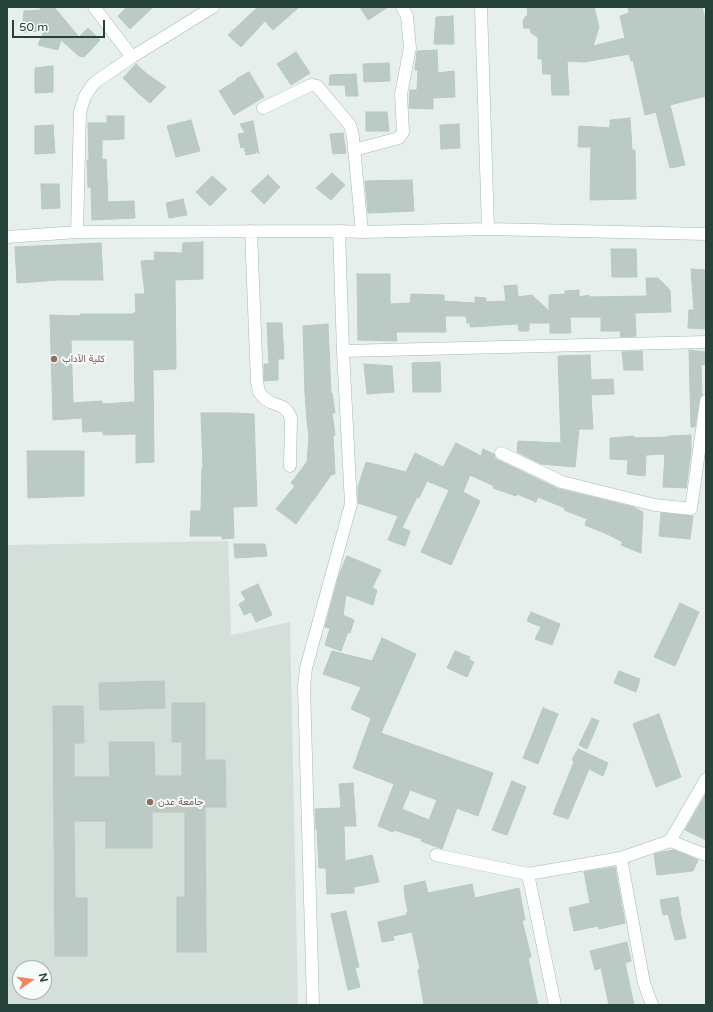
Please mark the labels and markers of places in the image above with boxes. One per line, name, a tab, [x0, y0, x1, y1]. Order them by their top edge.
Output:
place label: كلية الآداب	[62, 353, 105, 365]
marker: كلية الآداب	[49, 354, 59, 364]
place label: جامعة عدن	[158, 796, 203, 808]
marker: جامعة عدن	[145, 797, 155, 807]

